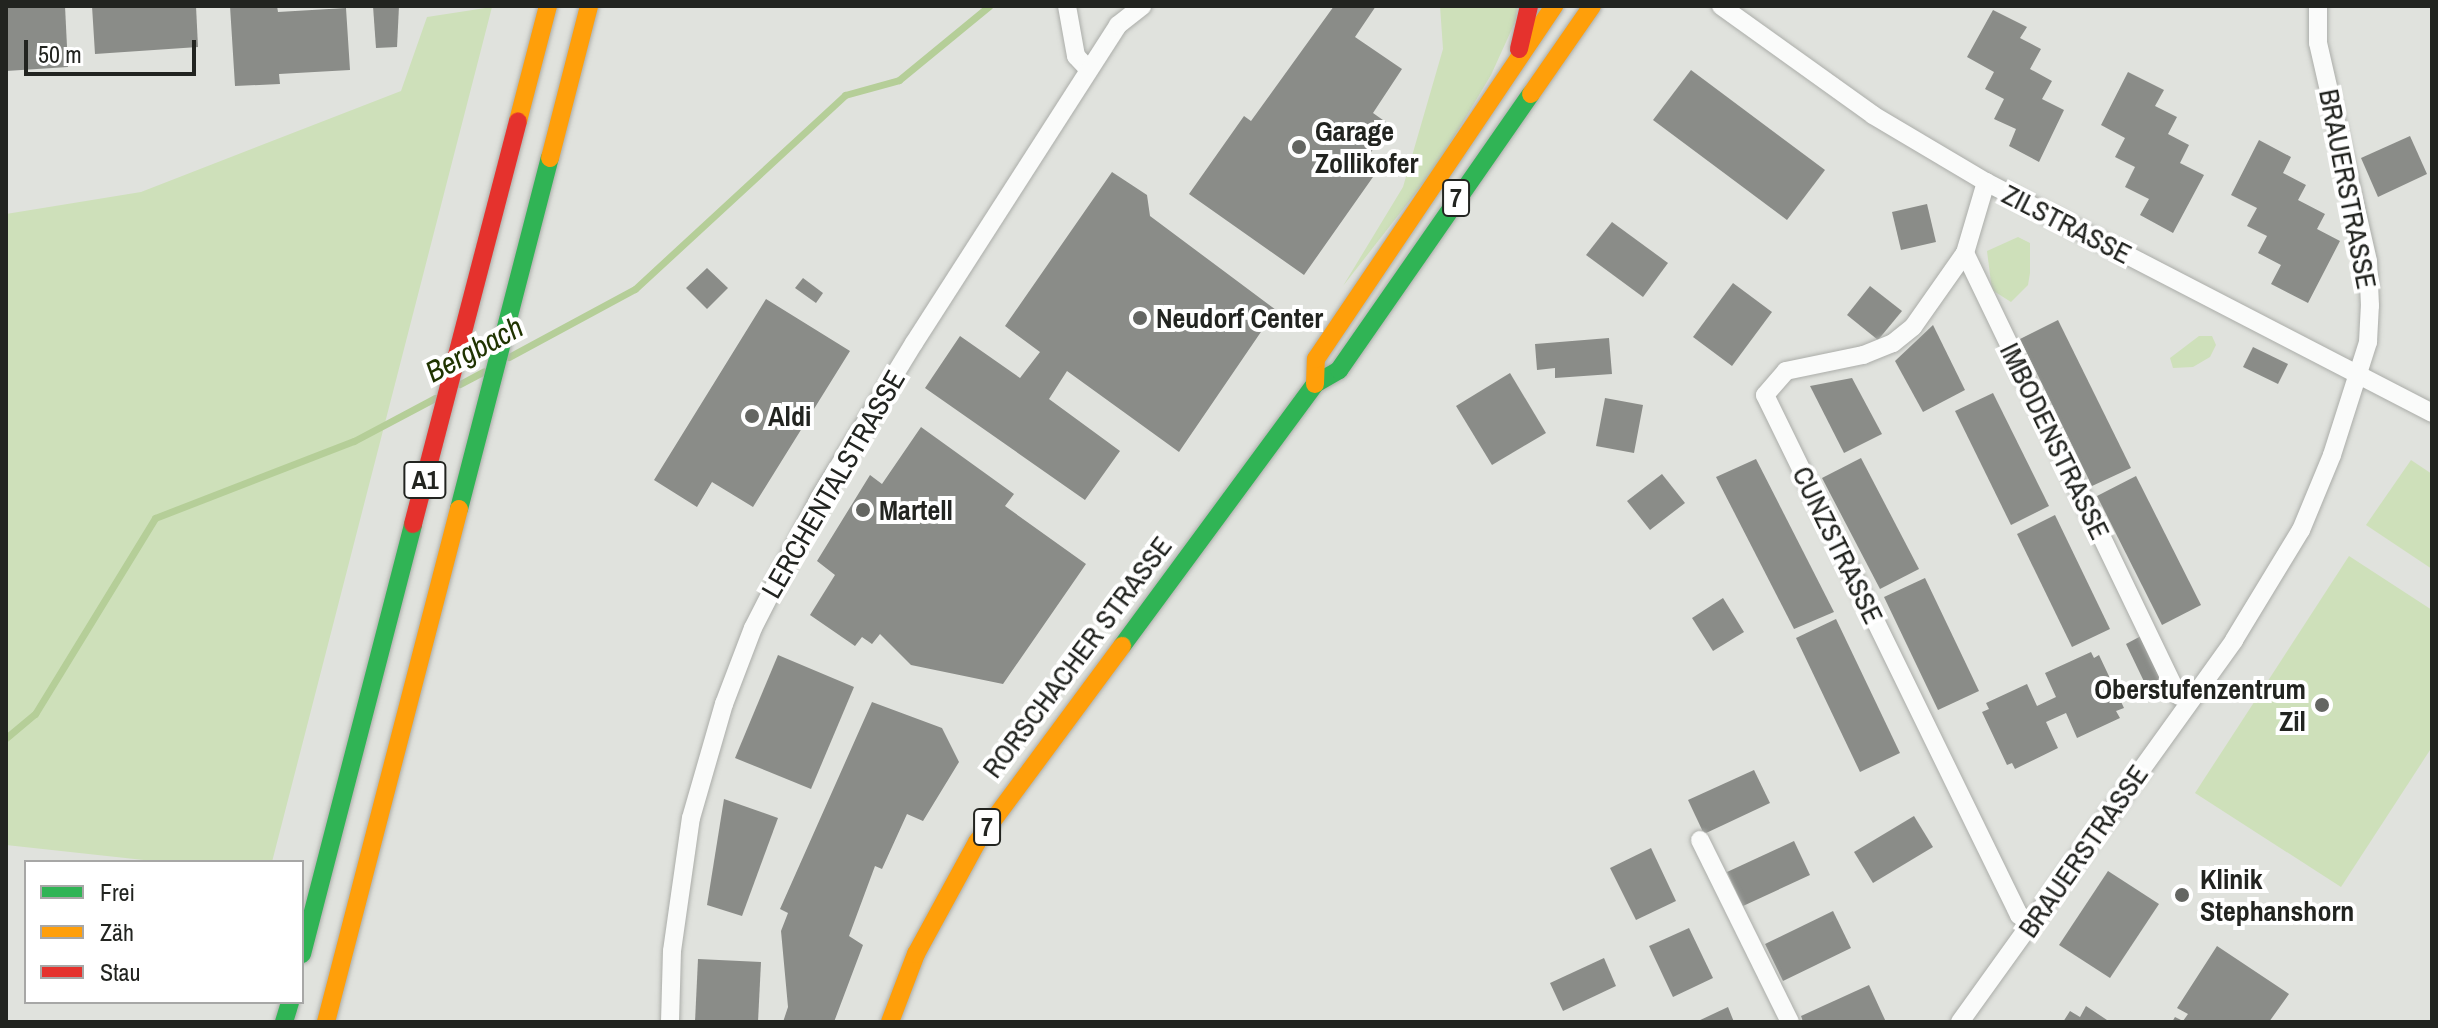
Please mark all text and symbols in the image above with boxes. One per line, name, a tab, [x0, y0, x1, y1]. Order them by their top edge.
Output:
scale bar	[28, 24, 200, 74]
text: 50 m	[38, 38, 82, 70]
street label: BRAUERSTRASSE	[2312, 86, 2384, 292]
place label: Garage Zollikofer	[1315, 114, 1418, 180]
marker: Garage Zollikofer	[1290, 138, 1308, 156]
road number: 7	[1442, 176, 1470, 220]
street label: ZILSTRASSE	[1997, 177, 2137, 271]
place label: Neudorf Center	[1156, 301, 1323, 335]
water label: Bergbach	[419, 308, 529, 390]
marker: Neudorf Center	[1131, 309, 1149, 327]
street label: IMBODENSTRASSE	[1993, 337, 2117, 545]
street label: LERCHENTALSTRASSE	[754, 364, 912, 604]
place label: Aldi	[768, 399, 811, 433]
marker: Aldi	[743, 407, 761, 425]
road number: A1	[403, 458, 447, 502]
street label: CUNZSTRASSE	[1785, 461, 1891, 629]
place label: Martell	[879, 493, 953, 527]
marker: Martell	[854, 501, 872, 519]
street label: RORSCHACHER STRASSE	[975, 530, 1179, 784]
place label: Oberstufenzentrum Zil	[2094, 672, 2306, 738]
marker: Oberstufenzentrum Zil	[2313, 696, 2331, 714]
street label: BRAUERSTRASSE	[2011, 758, 2155, 944]
road number: 7	[973, 805, 1001, 849]
legend	[24, 860, 304, 1004]
place label: Klinik Stephanshorn	[2200, 862, 2354, 928]
text: Frei	[100, 876, 135, 908]
marker: Klinik Stephanshorn	[2171, 884, 2193, 906]
text: Zäh	[100, 916, 134, 948]
text: Stau	[100, 956, 141, 988]

